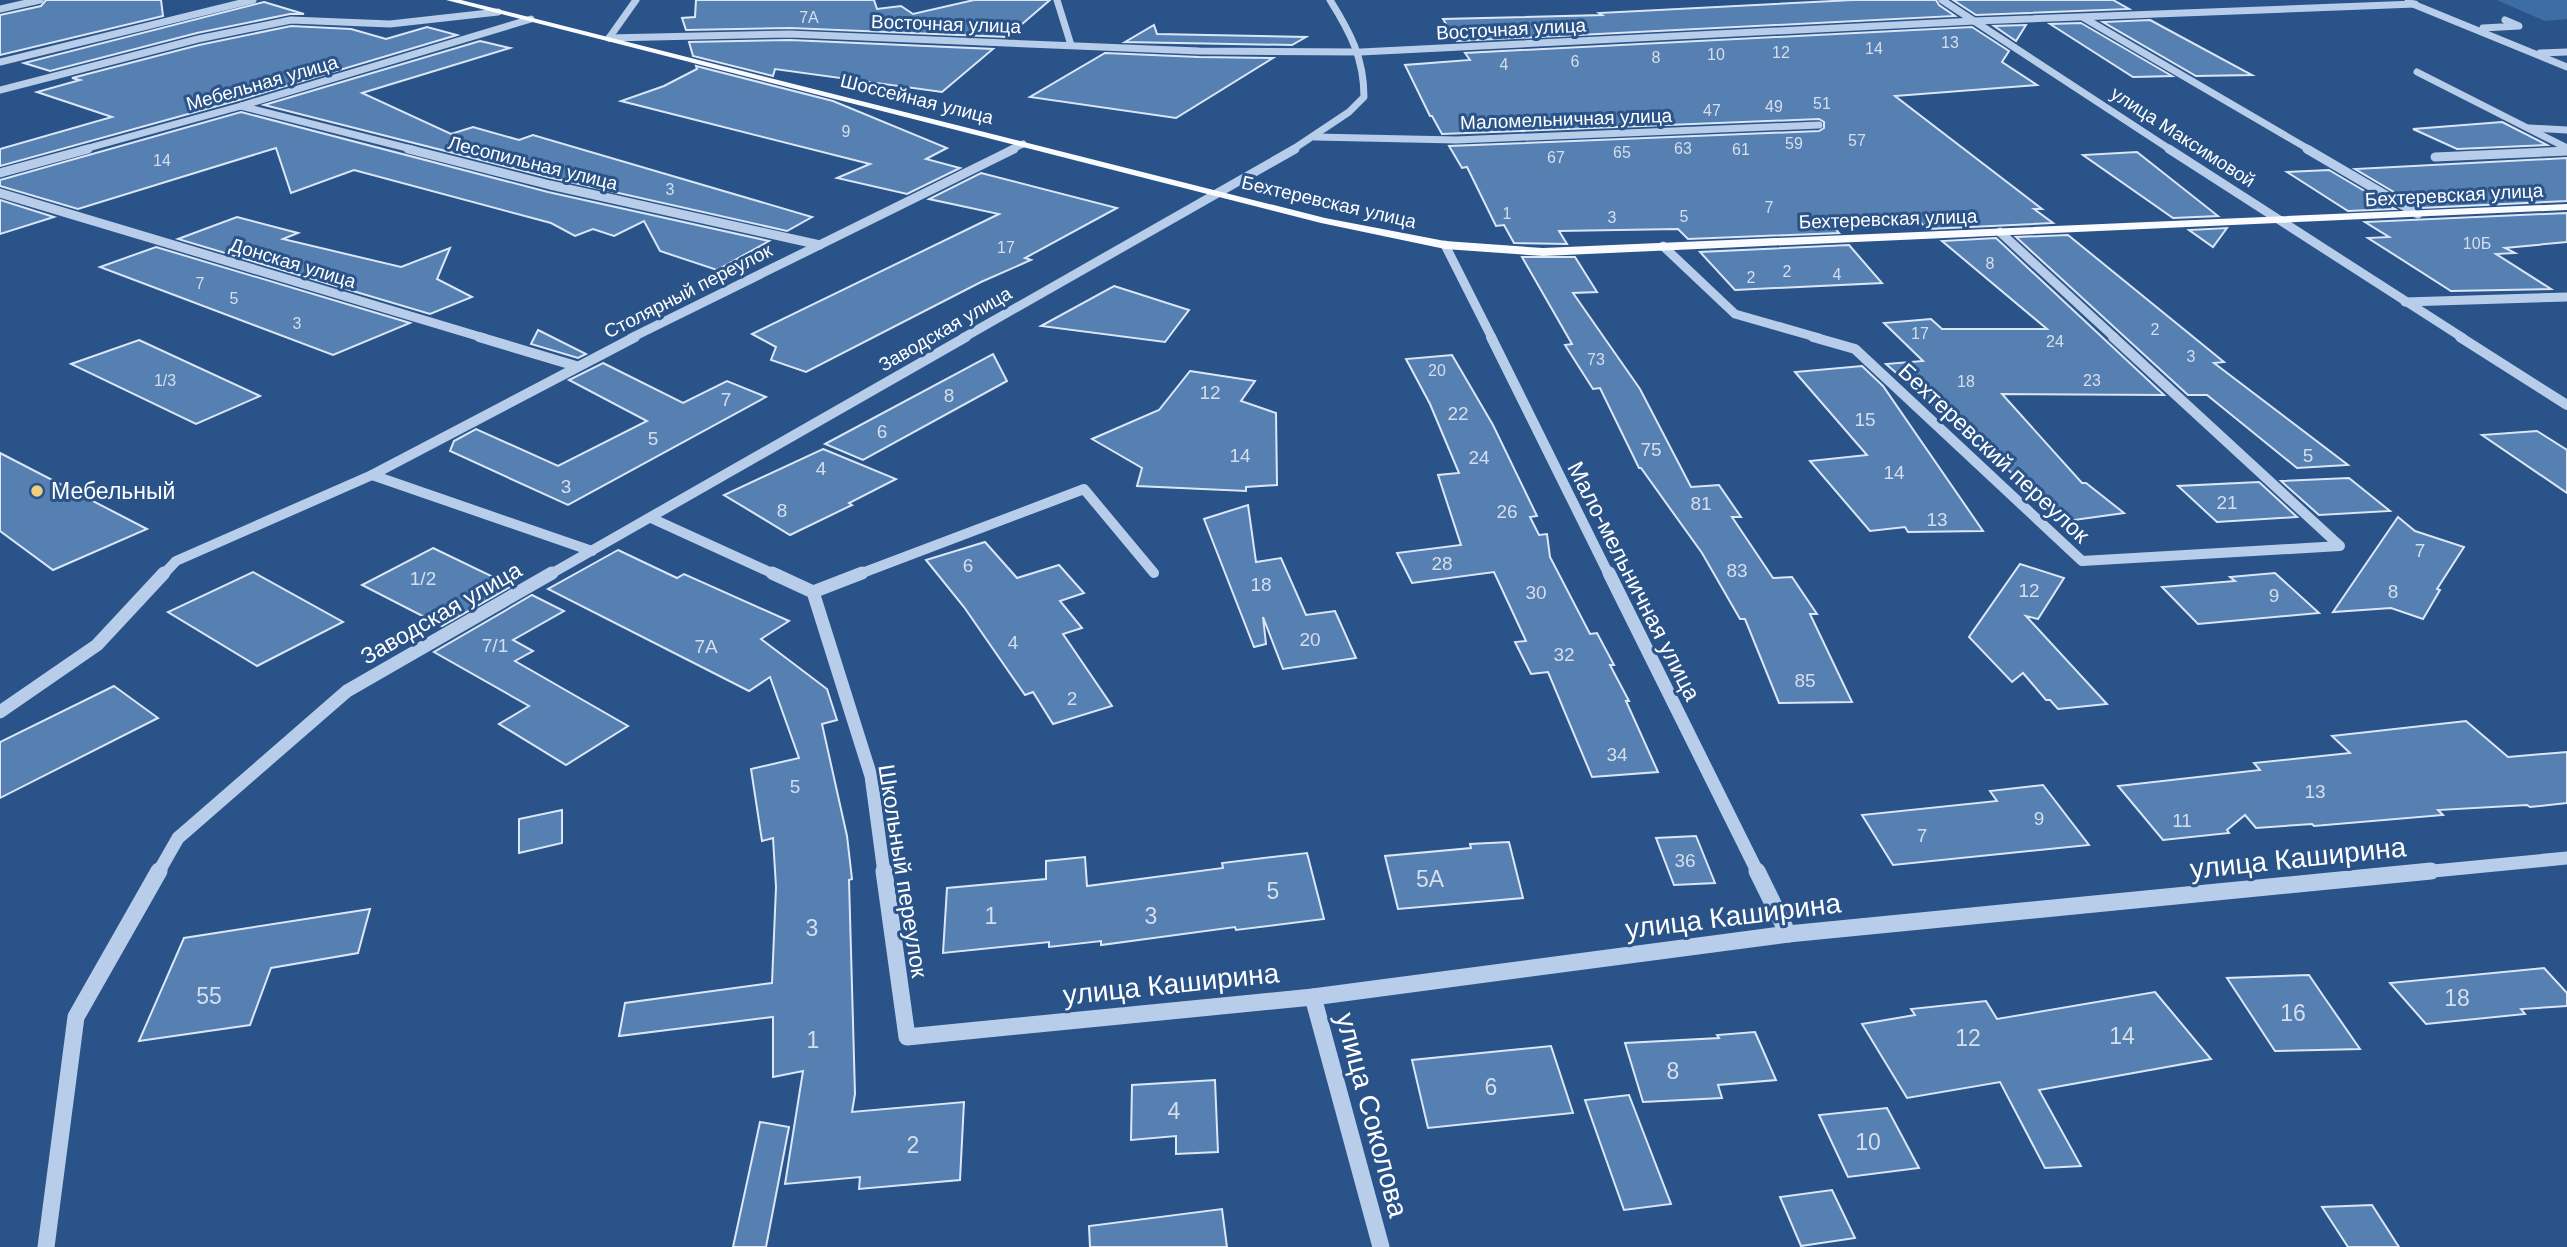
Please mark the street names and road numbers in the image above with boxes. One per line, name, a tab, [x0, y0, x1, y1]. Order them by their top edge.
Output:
street label: Восточная улица	[871, 11, 1022, 37]
street label: Восточная улица	[1435, 15, 1587, 43]
street label: Мебельная улица	[184, 51, 341, 115]
street label: Шоссейная улица	[838, 70, 996, 128]
street label: улица Максимовой	[2107, 83, 2259, 191]
street label: Маломельничная улица	[1460, 105, 1673, 133]
street label: Лесопильная улица	[446, 132, 620, 194]
street label: Бехтеревская улица	[1240, 172, 1419, 232]
street label: Бехтеревская улица	[2364, 180, 2544, 210]
street label: Бехтеревская улица	[1798, 205, 1978, 233]
street label: Донская улица	[227, 234, 359, 292]
street label: Столярный переулок	[601, 239, 776, 342]
street label: Заводская улица	[875, 282, 1015, 376]
street label: Бехтеревский переулок	[1893, 358, 2095, 549]
street label: Мало-мельничная улица	[1562, 457, 1706, 705]
street label: Заводская улица	[356, 556, 526, 670]
street label: Школьный переулок	[873, 762, 933, 980]
street label: улица Каширина	[2188, 831, 2408, 885]
street label: улица Каширина	[1623, 887, 1843, 945]
street label: улица Каширина	[1061, 957, 1281, 1011]
street label: улица Соколова	[1330, 1009, 1414, 1221]

